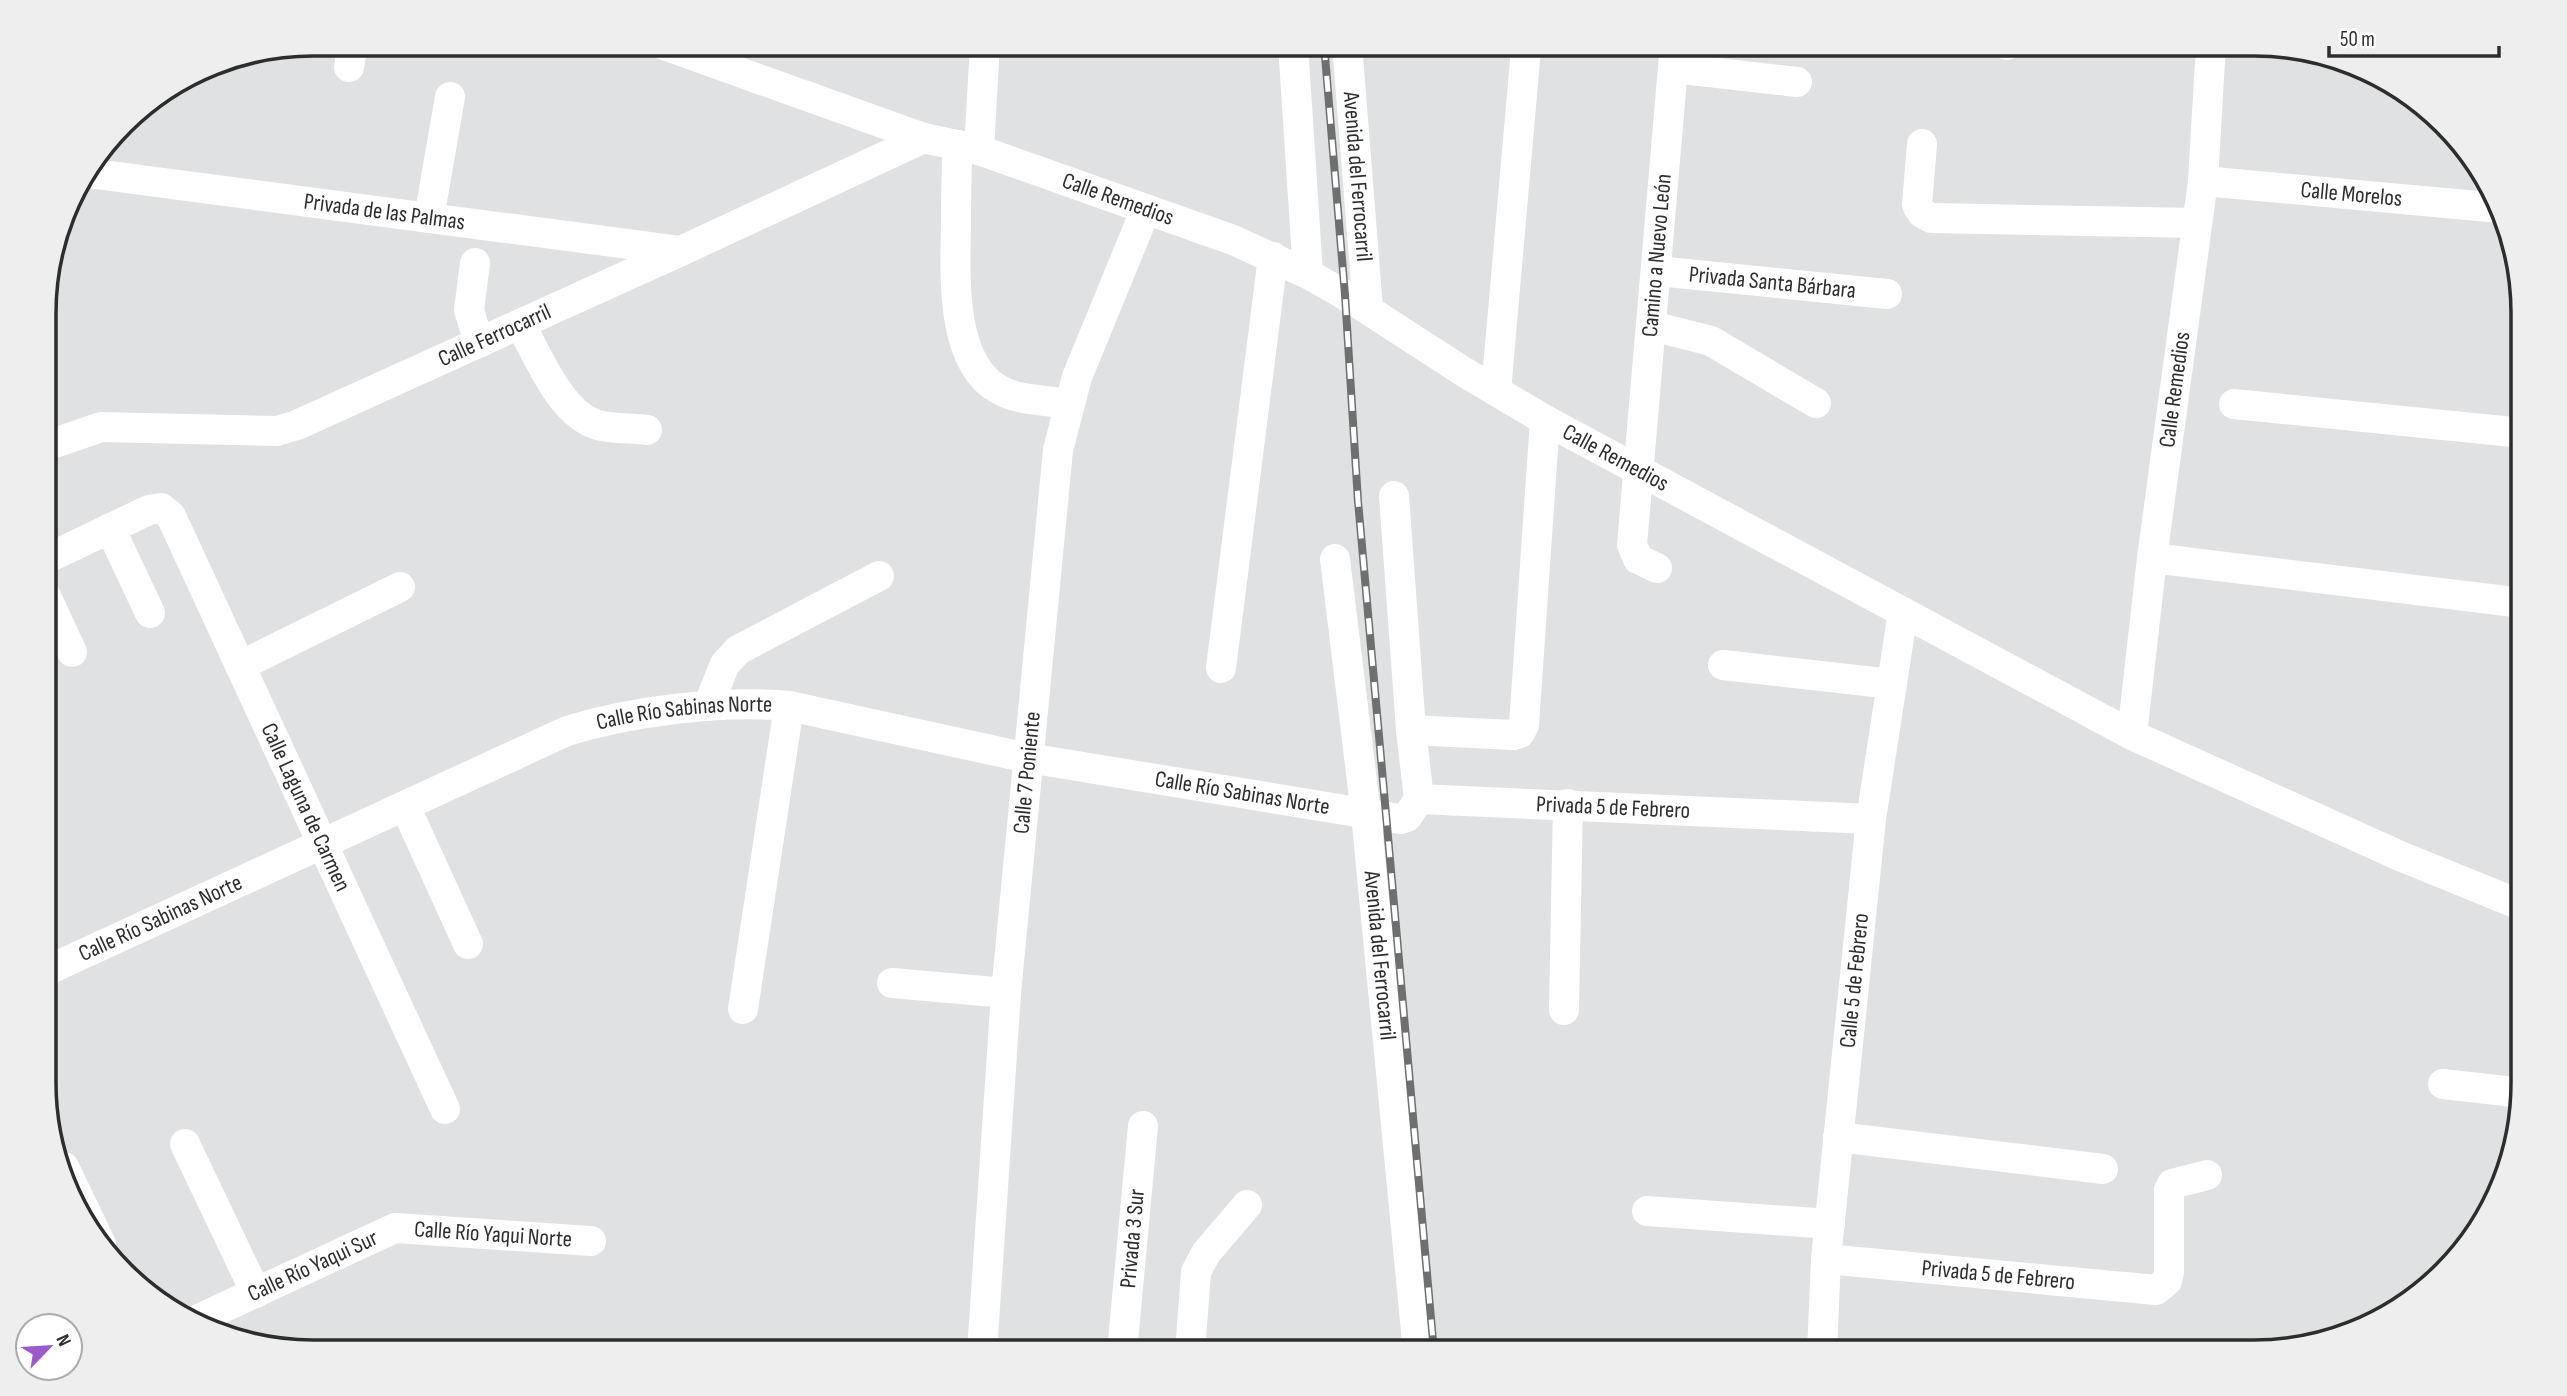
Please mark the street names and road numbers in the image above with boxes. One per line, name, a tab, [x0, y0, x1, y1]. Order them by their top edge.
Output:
street label: Avenida del Ferrocarril	[1337, 90, 1378, 263]
street label: Calle Remedios	[1058, 167, 1177, 232]
street label: Camino a Nuevo León	[1636, 173, 1678, 338]
street label: Calle Morelos	[2299, 176, 2403, 213]
street label: Privada de las Palmas	[302, 188, 467, 236]
street label: Privada Santa Bárbara	[1688, 260, 1857, 305]
street label: Calle Ferrocarril	[434, 298, 555, 373]
street label: Calle Remedios	[2153, 330, 2196, 449]
street label: Calle Remedios	[1558, 418, 1674, 498]
street label: Calle Río Sabinas Norte	[594, 690, 773, 736]
street label: Calle 7 Poniente	[1007, 710, 1047, 835]
street label: Calle Laguna de Carmen	[255, 719, 357, 896]
street label: Calle Río Sabinas Norte	[1153, 765, 1332, 821]
street label: Privada 5 de Febrero	[1536, 790, 1691, 825]
street label: Avenida del Ferrocarril	[1357, 868, 1402, 1042]
street label: Calle Río Sabinas Norte	[74, 869, 247, 968]
street label: Calle 5 de Febrero	[1834, 912, 1875, 1049]
street label: Privada 3 Sur	[1114, 1187, 1151, 1289]
street label: Calle Río Yaqui Norte	[413, 1215, 573, 1254]
street label: Calle Río Yaqui Sur	[243, 1224, 382, 1308]
street label: Privada 5 de Febrero	[1920, 1254, 2076, 1296]

